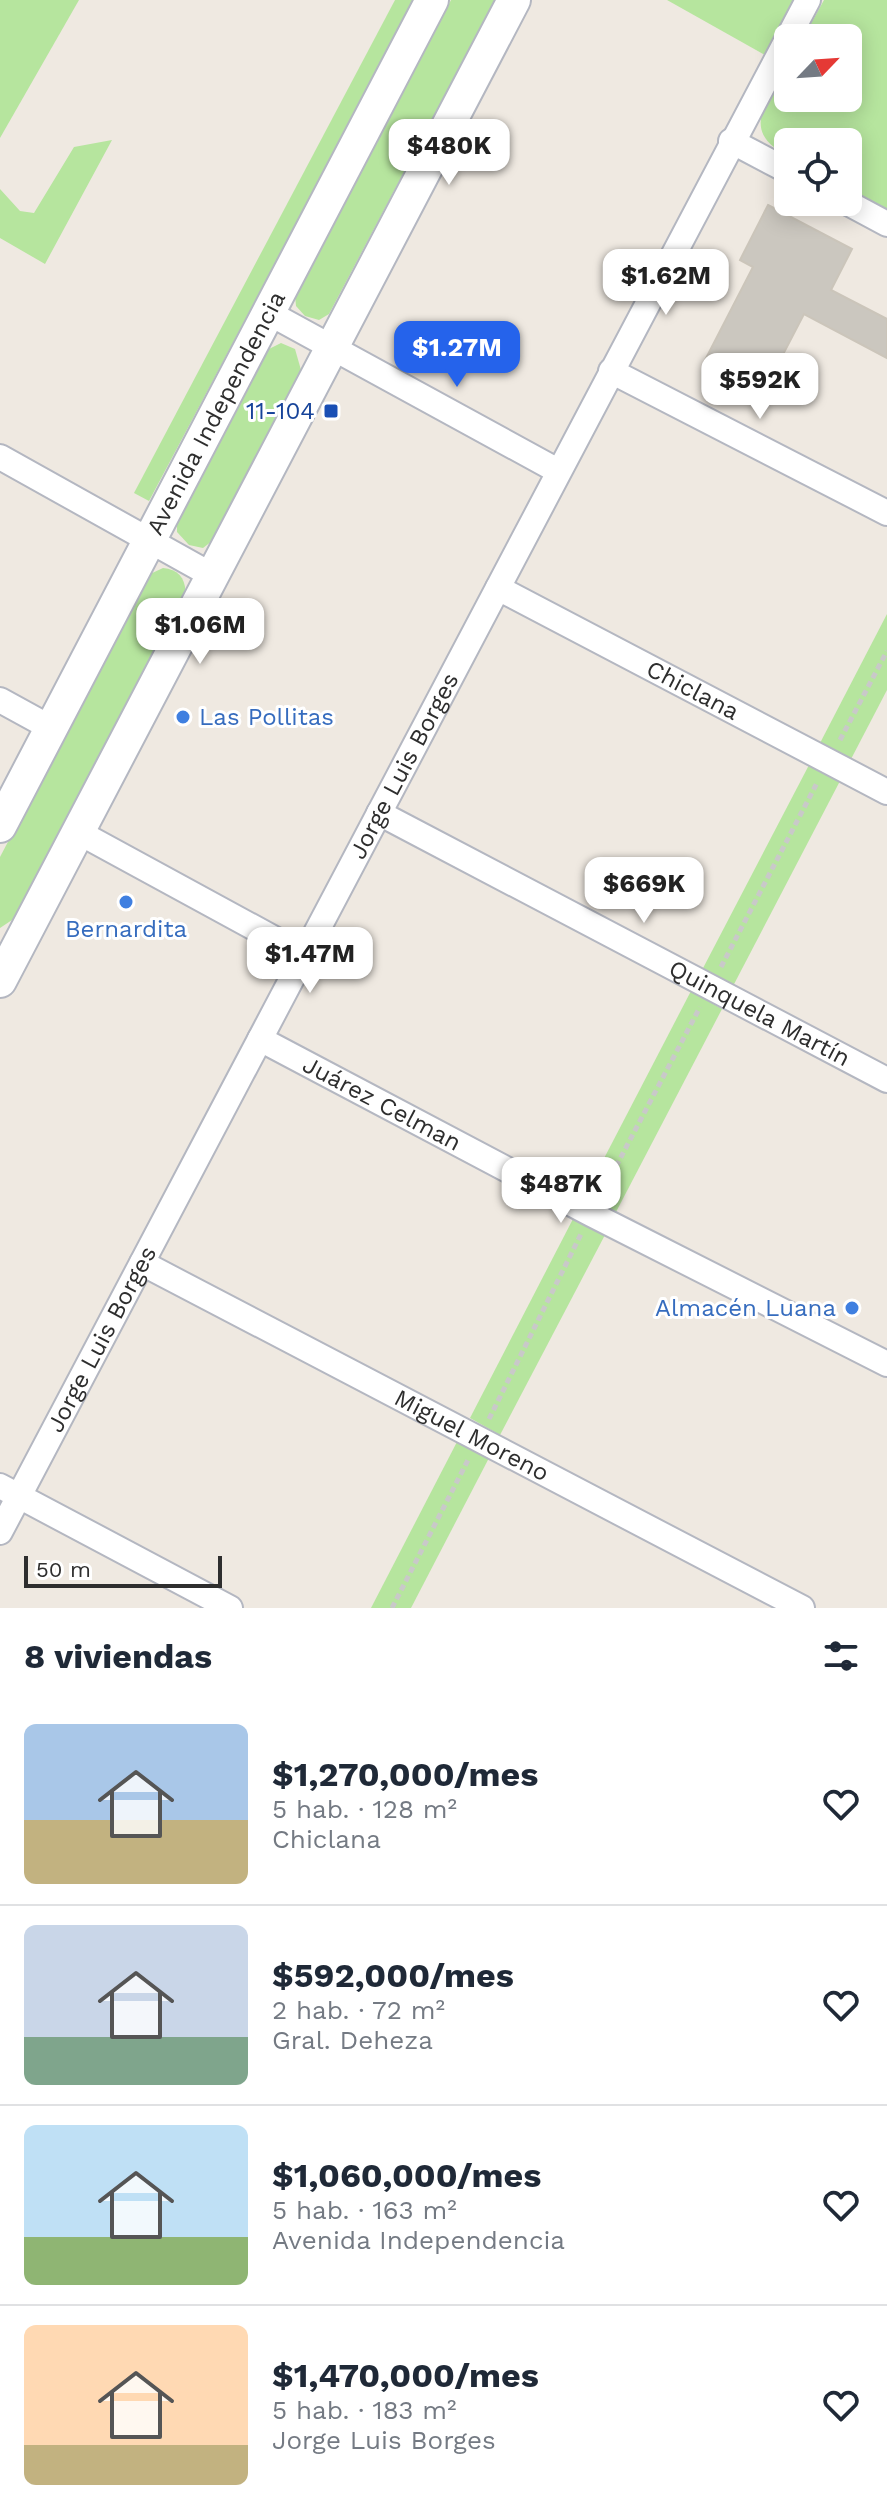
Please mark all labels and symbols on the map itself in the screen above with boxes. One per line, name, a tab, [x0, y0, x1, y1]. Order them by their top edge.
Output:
north arrow	[774, 24, 862, 112]
pin: $480K	[393, 119, 505, 187]
pin: $1.62M	[601, 249, 731, 317]
street label: Avenida Independencia	[141, 287, 291, 539]
pin: $1.27M	[392, 321, 522, 389]
pin: $592K	[704, 353, 816, 421]
place label: 11-104	[246, 397, 315, 425]
marker: 11-104	[322, 402, 340, 420]
pin: $1.06M	[135, 598, 265, 666]
street label: Chiclana	[642, 654, 744, 726]
street label: Jorge Luis Borges	[343, 668, 465, 864]
place label: Las Pollitas	[199, 703, 334, 731]
marker: Las Pollitas	[174, 708, 192, 726]
pin: $669K	[588, 857, 700, 925]
marker: Bernardita	[117, 893, 135, 911]
place label: Bernardita	[65, 915, 187, 943]
pin: $1.47M	[245, 927, 375, 995]
street label: Quinquela Martín	[664, 954, 855, 1072]
street label: Juárez Celman	[298, 1050, 466, 1157]
pin: $487K	[505, 1157, 617, 1225]
street label: Jorge Luis Borges	[41, 1241, 162, 1437]
place label: Almacén Luana	[655, 1294, 836, 1322]
marker: Almacén Luana	[843, 1299, 861, 1317]
street label: Miguel Moreno	[390, 1383, 554, 1487]
scale bar	[24, 1552, 222, 1588]

